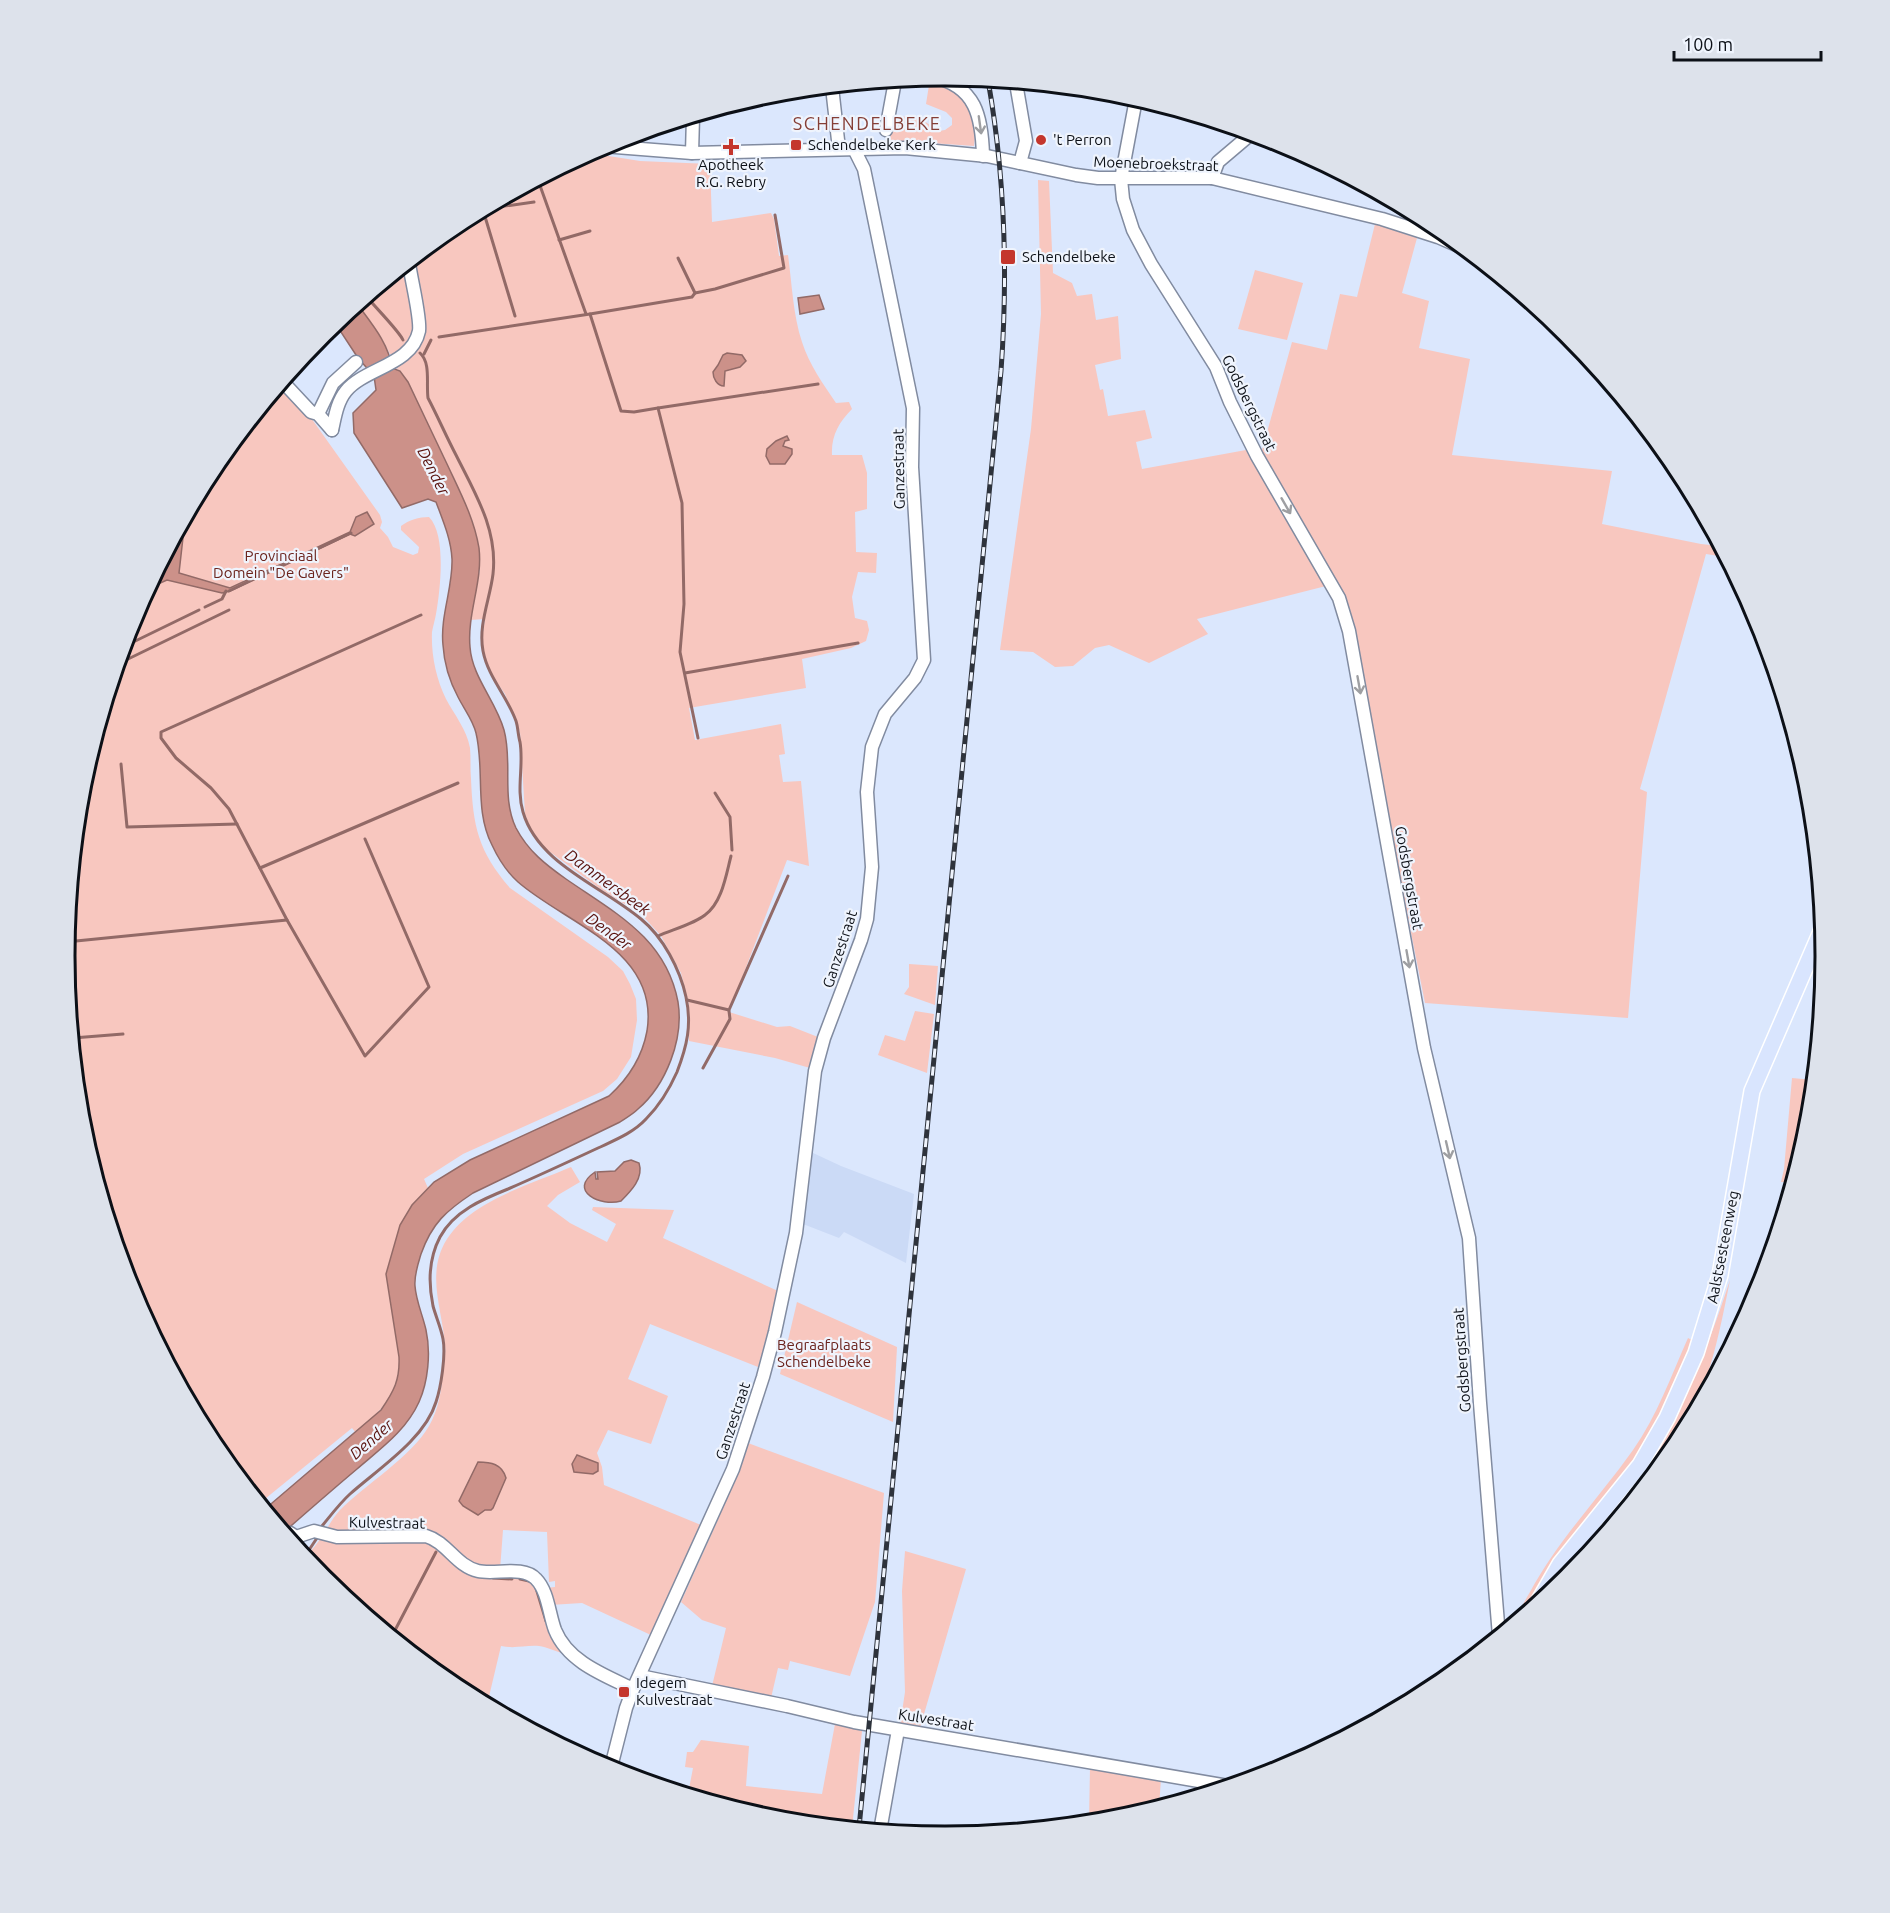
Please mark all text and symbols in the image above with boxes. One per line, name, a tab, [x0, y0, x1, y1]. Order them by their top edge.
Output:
scale bar	[1674, 24, 1821, 62]
text: 100 m	[1683, 34, 1733, 54]
district label: SCHENDELBEKE	[793, 113, 941, 133]
one-way arrow	[975, 114, 986, 134]
place label: 't Perron	[1053, 131, 1112, 148]
marker: 't Perron	[1034, 133, 1048, 147]
place label: Schendelbeke Kerk	[808, 136, 936, 153]
marker: Schendelbeke Kerk	[789, 138, 803, 152]
marker: Apotheek R.G. Rebry	[724, 140, 738, 154]
street label: Moenebroekstraat	[1093, 153, 1219, 174]
place label: Apotheek R.G. Rebry	[696, 156, 766, 190]
marker: Schendelbeke	[999, 248, 1017, 266]
place label: Schendelbeke	[1022, 248, 1116, 265]
street label: Godsbergstraat	[1219, 352, 1280, 454]
street label: Ganzestraat	[889, 428, 908, 509]
water label: Dender	[414, 444, 454, 499]
one-way arrow	[1280, 497, 1292, 514]
park label: Provinciaal Domein "De Gavers"	[213, 547, 349, 581]
one-way arrow	[1354, 674, 1365, 694]
street label: Godsbergstraat	[1392, 825, 1427, 931]
water label: Dammersbeek	[562, 845, 655, 919]
street label: Ganzestraat	[819, 908, 860, 990]
water label: Dender	[583, 909, 636, 954]
one-way arrow	[1403, 949, 1414, 969]
one-way arrow	[1443, 1140, 1455, 1159]
street label: Aalstsesteenweg	[1703, 1189, 1742, 1305]
street label: Godsbergstraat	[1449, 1307, 1474, 1413]
park label: Begraafplaats Schendelbeke	[777, 1336, 871, 1370]
street label: Ganzestraat	[712, 1380, 753, 1462]
water label: Dender	[346, 1415, 397, 1463]
street label: Kulvestraat	[349, 1513, 426, 1532]
place label: Idegem Kulvestraat	[636, 1674, 713, 1708]
marker: Idegem Kulvestraat	[617, 1685, 631, 1699]
street label: Kulvestraat	[897, 1705, 975, 1734]

